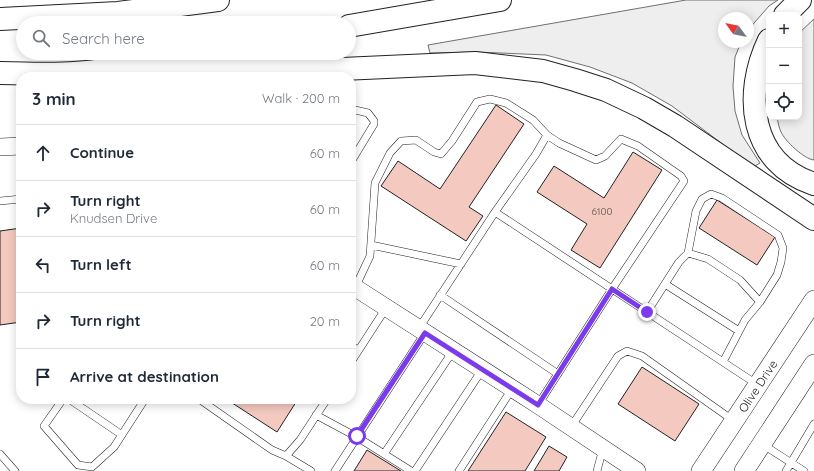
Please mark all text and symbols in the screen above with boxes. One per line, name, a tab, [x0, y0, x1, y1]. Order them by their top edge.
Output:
north arrow	[718, 12, 754, 48]
map controls	[766, 12, 802, 120]
button: +	[766, 12, 802, 48]
search box	[16, 16, 356, 60]
icon: search	[30, 27, 52, 49]
text: Search here	[62, 29, 145, 48]
button: −	[766, 48, 802, 84]
button: locate	[766, 84, 802, 120]
text: 3 min	[32, 88, 76, 109]
text: Walk · 200 m	[262, 90, 340, 106]
icon: ahead	[32, 142, 54, 164]
text: Continue	[70, 143, 134, 162]
text: 60 m	[310, 145, 340, 161]
text: Turn right	[70, 191, 141, 210]
icon: right	[32, 198, 54, 220]
text: 60 m	[310, 201, 340, 217]
house number: 6100	[592, 205, 613, 218]
text: Knudsen Drive	[70, 210, 157, 226]
icon: left	[32, 254, 54, 276]
text: Turn left	[70, 255, 132, 274]
text: 60 m	[310, 257, 340, 273]
route end	[638, 303, 656, 321]
icon: right	[32, 310, 54, 332]
text: Turn right	[70, 311, 141, 330]
text: 20 m	[310, 313, 340, 329]
street label: Olive Drive	[734, 357, 780, 415]
icon: arrive	[32, 366, 54, 388]
text: Arrive at destination	[70, 367, 219, 386]
route start	[348, 427, 366, 445]

